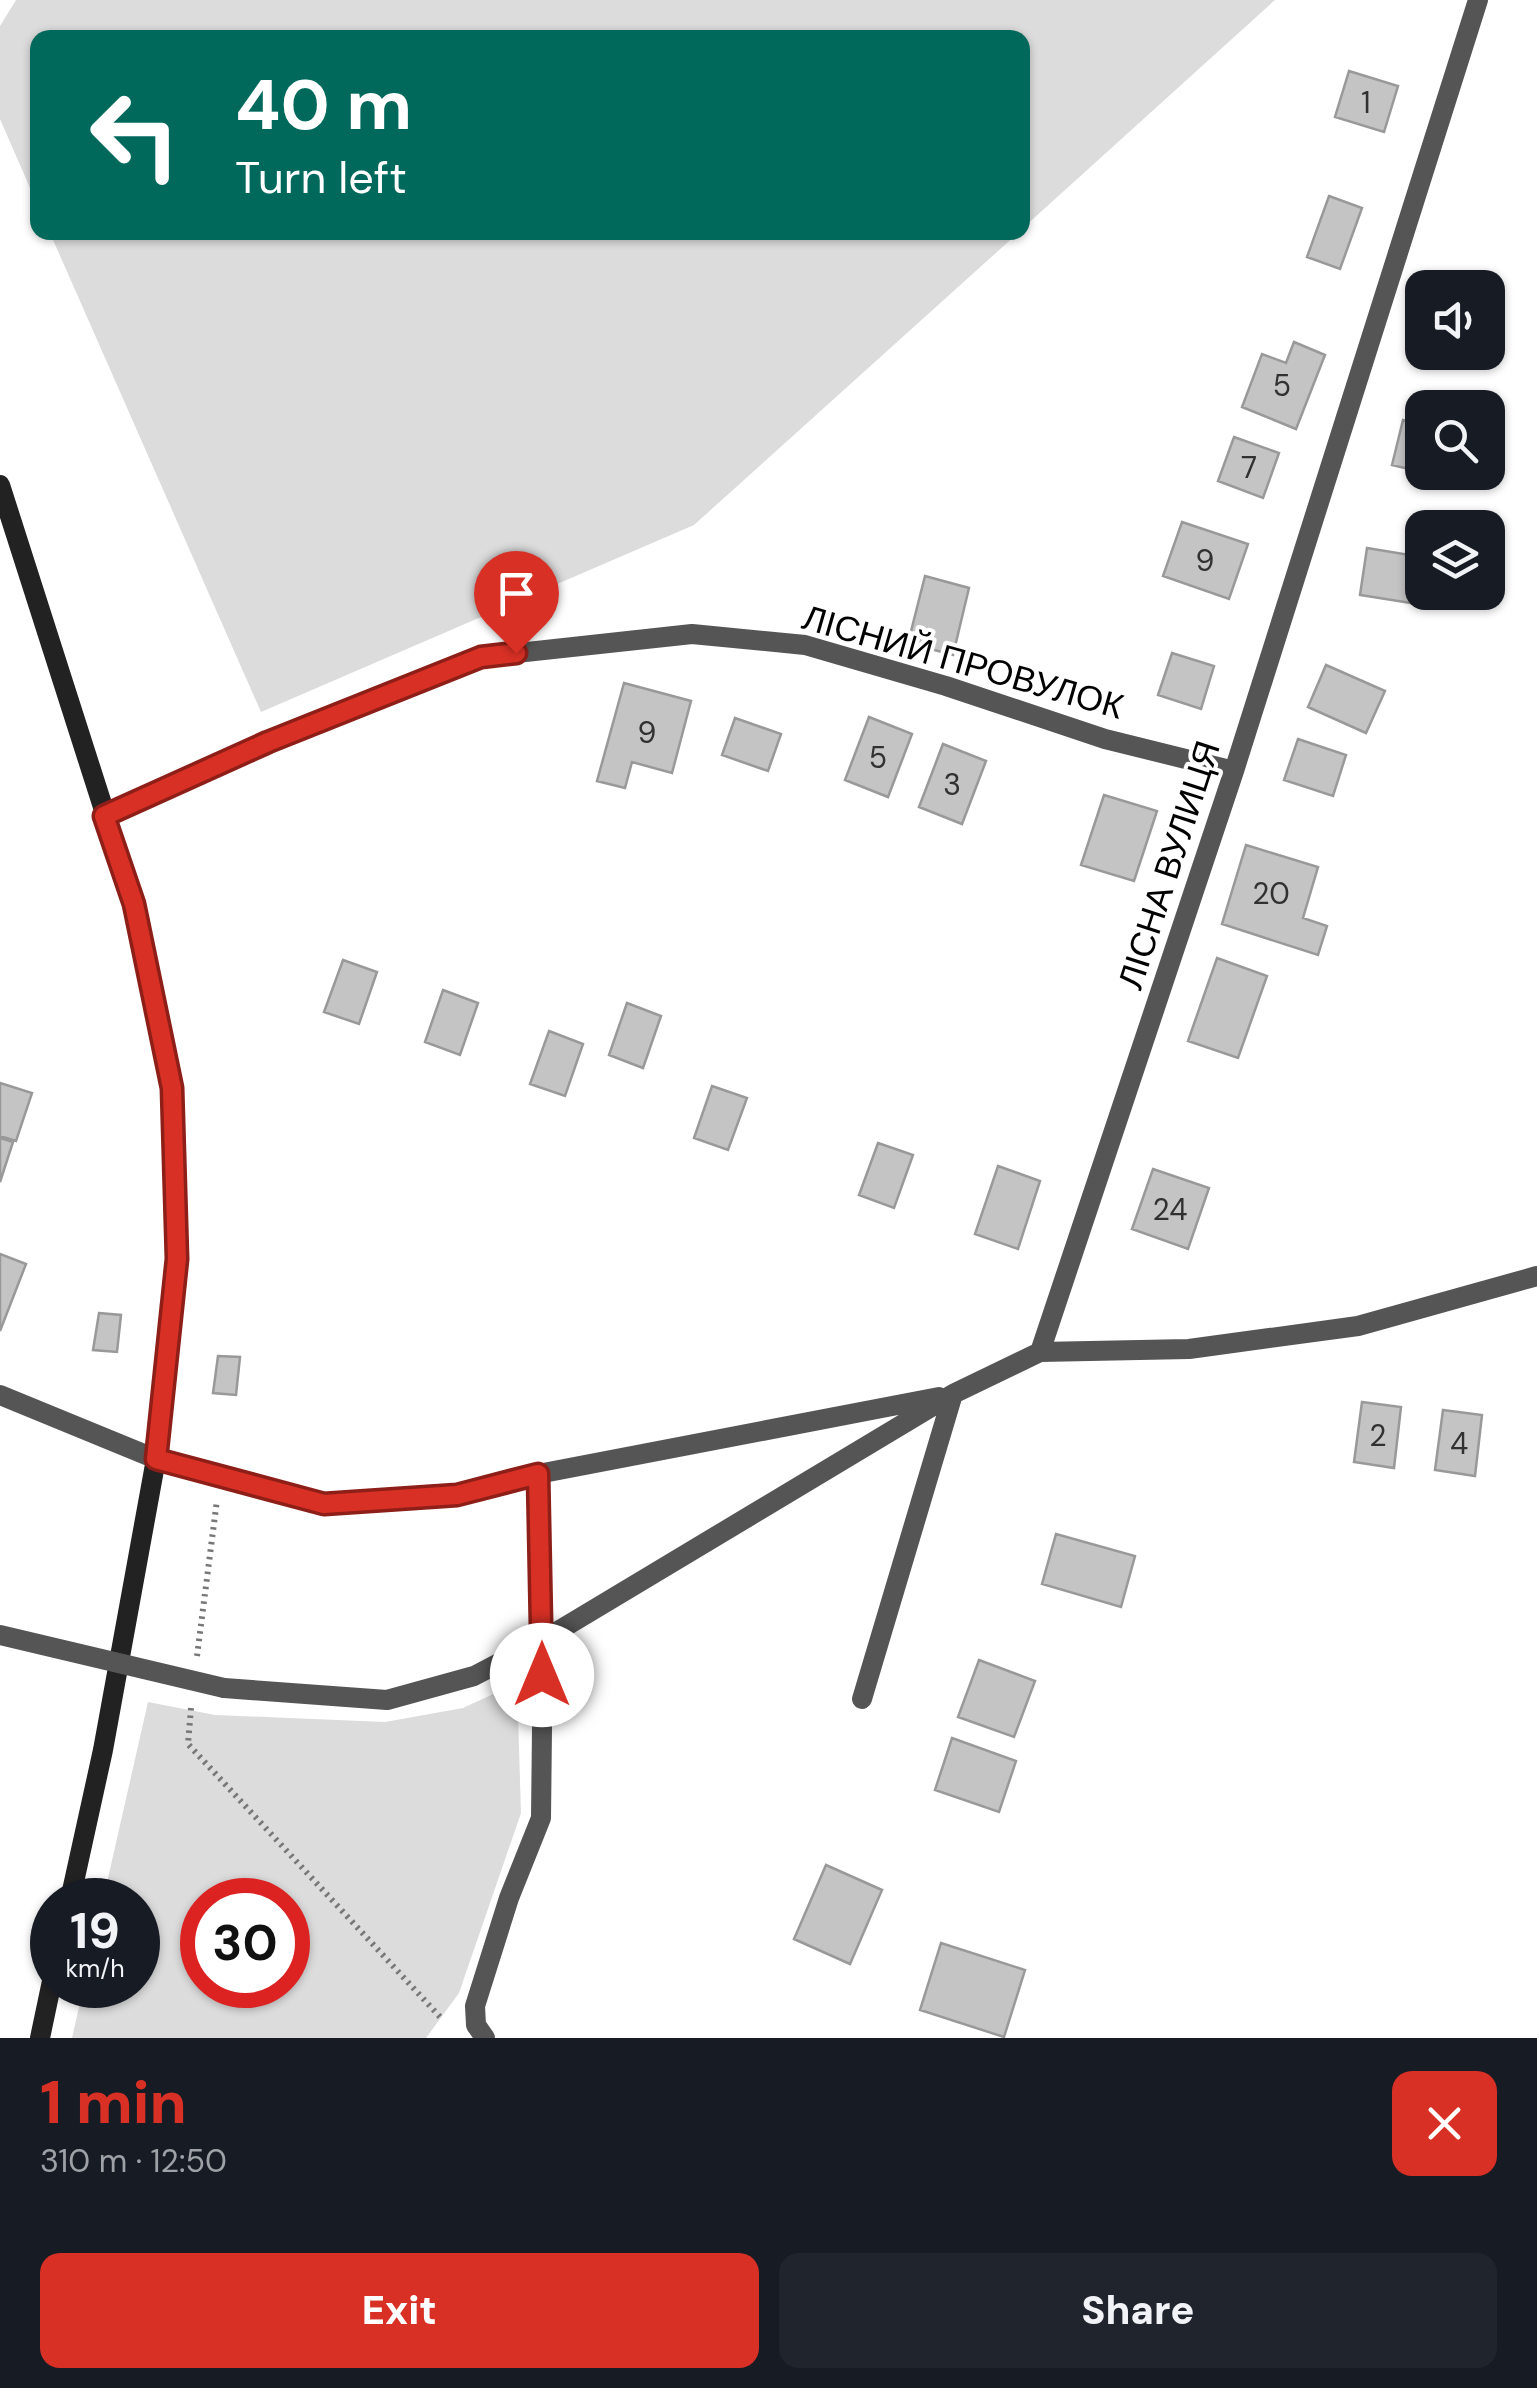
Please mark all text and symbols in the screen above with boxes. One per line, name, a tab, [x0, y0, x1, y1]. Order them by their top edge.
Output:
text: 40 m	[235, 60, 412, 151]
icon: left	[70, 70, 200, 200]
house number: 1	[1361, 83, 1371, 122]
text: Turn left	[235, 148, 407, 207]
map controls	[1405, 270, 1505, 610]
button: sound	[1405, 270, 1505, 370]
house number: 5	[1273, 366, 1291, 405]
button: search	[1405, 390, 1505, 490]
house number: 7	[1241, 448, 1257, 487]
button: layers	[1405, 510, 1505, 610]
house number: 9	[1196, 541, 1214, 580]
pin	[474, 551, 559, 654]
icon: arrive	[489, 566, 544, 621]
street label: ЛІСНИЙ ПРОВУЛОК	[797, 594, 1129, 730]
house number: 9	[638, 713, 656, 752]
street label: ЛІСНА ВУЛИЦЯ	[1107, 735, 1231, 995]
house number: 5	[869, 738, 887, 777]
house number: 3	[943, 765, 961, 804]
house number: 20	[1252, 874, 1290, 913]
house number: 24	[1153, 1190, 1187, 1229]
house number: 2	[1369, 1416, 1387, 1455]
house number: 4	[1450, 1424, 1468, 1463]
position arrow	[490, 1623, 594, 1727]
speed limit sign: 30	[180, 1878, 310, 2008]
text: 19	[70, 1898, 120, 1964]
text: km/h	[65, 1952, 125, 1985]
text: 1 min	[40, 2063, 187, 2142]
button: close	[1392, 2071, 1497, 2176]
text: 310 m · 12:50	[40, 2140, 227, 2182]
button: Exit	[40, 2253, 759, 2368]
button: Share	[779, 2253, 1497, 2368]

